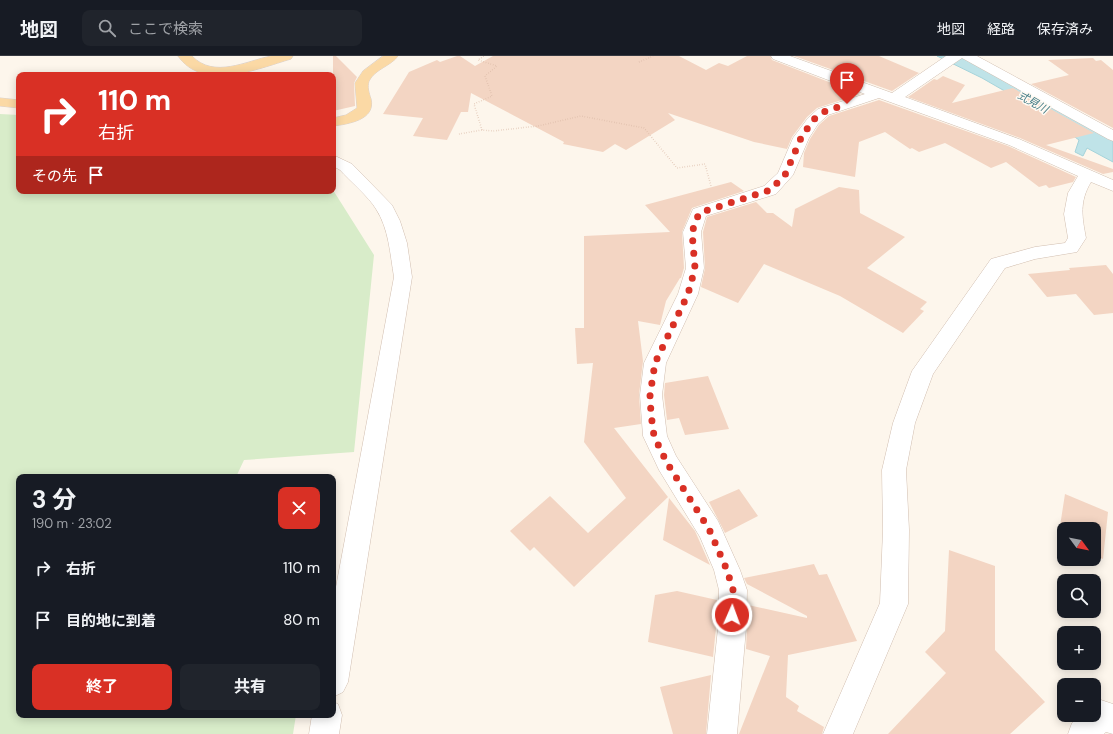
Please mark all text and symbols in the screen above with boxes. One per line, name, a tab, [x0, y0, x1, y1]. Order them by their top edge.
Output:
search box	[82, 10, 362, 46]
text: 地図	[20, 17, 58, 42]
icon: search	[96, 17, 118, 39]
text: ここで検索	[128, 19, 203, 39]
text: 地図	[937, 20, 965, 38]
text: 経路	[987, 20, 1015, 38]
text: 保存済み	[1037, 20, 1093, 38]
pin	[830, 63, 864, 104]
icon: arrive	[836, 69, 858, 91]
text: 110 m	[98, 82, 171, 119]
icon: right	[32, 88, 84, 140]
water label: 式見川	[1015, 88, 1052, 117]
text: 右折	[98, 121, 134, 145]
icon: arrive	[85, 164, 107, 186]
text: その先	[32, 166, 77, 186]
text: 3 分	[32, 484, 76, 515]
button: close	[278, 487, 320, 529]
text: 190 m · 23:02	[32, 515, 112, 532]
north arrow	[1057, 522, 1101, 566]
map controls	[1057, 522, 1101, 722]
icon: right	[32, 557, 54, 579]
text: 110 m	[283, 558, 320, 578]
text: 右折	[66, 559, 96, 579]
button: search	[1057, 574, 1101, 618]
position arrow	[711, 594, 753, 636]
icon: arrive	[32, 609, 54, 631]
text: 80 m	[283, 610, 320, 630]
text: 目的地に到着	[66, 611, 156, 631]
button: +	[1057, 626, 1101, 670]
button: 終了	[32, 664, 172, 710]
button: 共有	[180, 664, 320, 710]
button: −	[1057, 678, 1101, 722]

